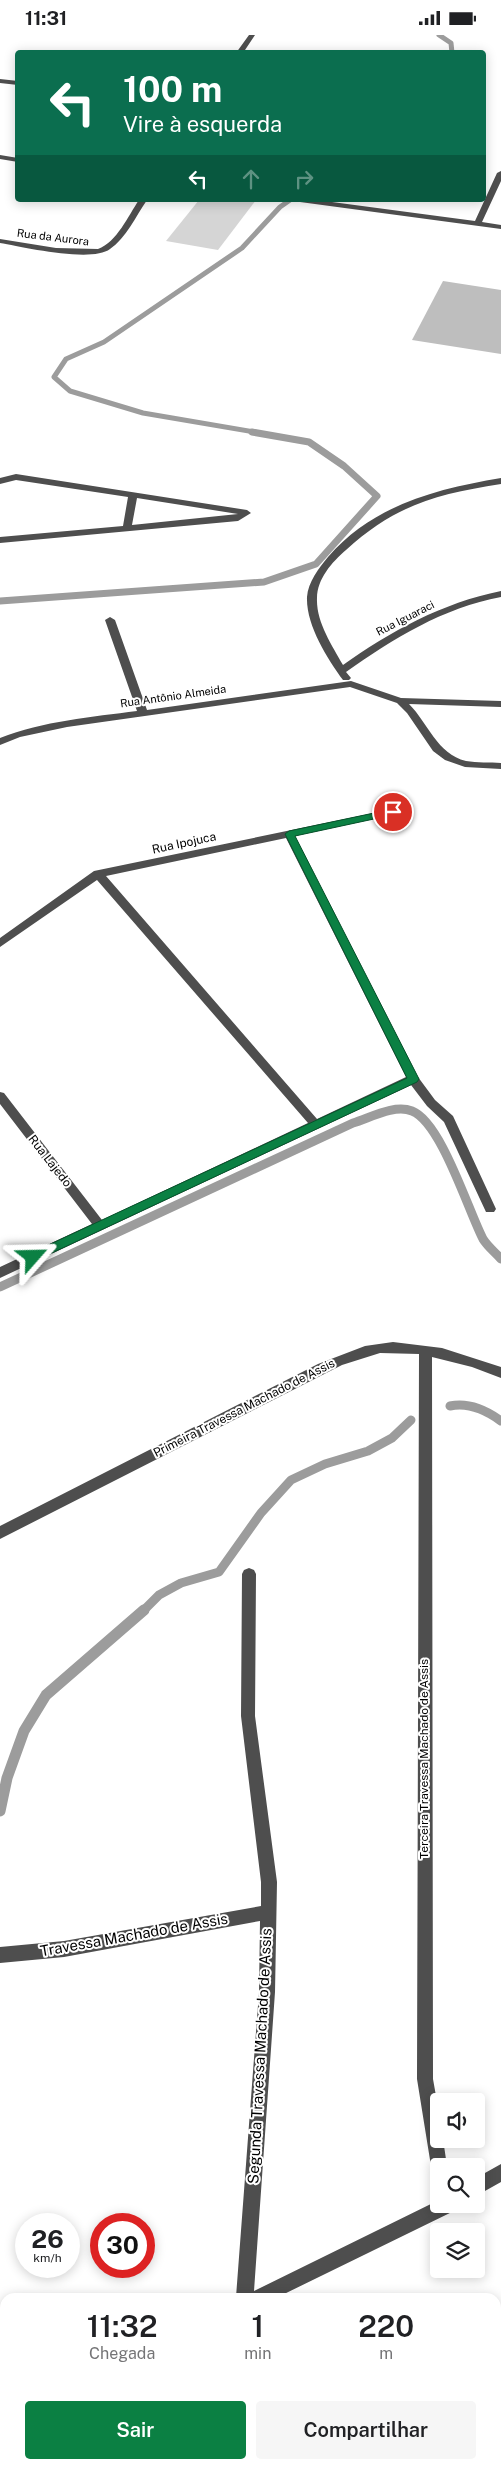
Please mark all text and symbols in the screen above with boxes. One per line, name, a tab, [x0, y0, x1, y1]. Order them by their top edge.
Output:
text: 11:31	[25, 7, 67, 29]
text: 100 m	[123, 69, 222, 110]
icon: left	[40, 70, 105, 135]
text: Vire à esquerda	[123, 111, 282, 137]
icon: left	[184, 165, 212, 193]
icon: ahead	[237, 165, 265, 193]
icon: right	[290, 165, 318, 193]
street label: Rua da Aurora	[16, 227, 90, 247]
street label: Rua Iguaraci	[374, 598, 436, 638]
street label: Rua Antônio Almeida	[119, 683, 227, 709]
pin	[372, 791, 414, 833]
icon: arrive	[379, 798, 407, 826]
street label: Rua Ipojuca	[151, 829, 217, 857]
street label: Rua Lajedo	[25, 1132, 75, 1190]
position arrow	[6, 1230, 58, 1282]
street label: Primeira Travessa Machado de Assis	[151, 1356, 337, 1460]
street label: Terceira Travessa Machado de Assis	[417, 1659, 431, 1859]
street label: Travessa Machado de Assis	[39, 1910, 229, 1959]
street label: Segunda Travessa Machado de Assis	[244, 1928, 275, 2184]
map controls	[430, 2093, 485, 2278]
button: sound	[430, 2093, 485, 2148]
button: search	[430, 2158, 485, 2213]
speed limit sign: 30	[90, 2213, 155, 2278]
button: layers	[430, 2223, 485, 2278]
text: 26	[31, 2224, 64, 2254]
text: km/h	[33, 2251, 62, 2265]
text: 11:32	[87, 2308, 157, 2344]
text: 1	[252, 2308, 264, 2344]
text: 220	[358, 2308, 414, 2344]
text: Chegada	[89, 2344, 155, 2363]
text: min	[244, 2344, 271, 2363]
text: m	[379, 2344, 393, 2363]
button: Sair	[25, 2401, 246, 2459]
button: Compartilhar	[256, 2401, 476, 2459]

